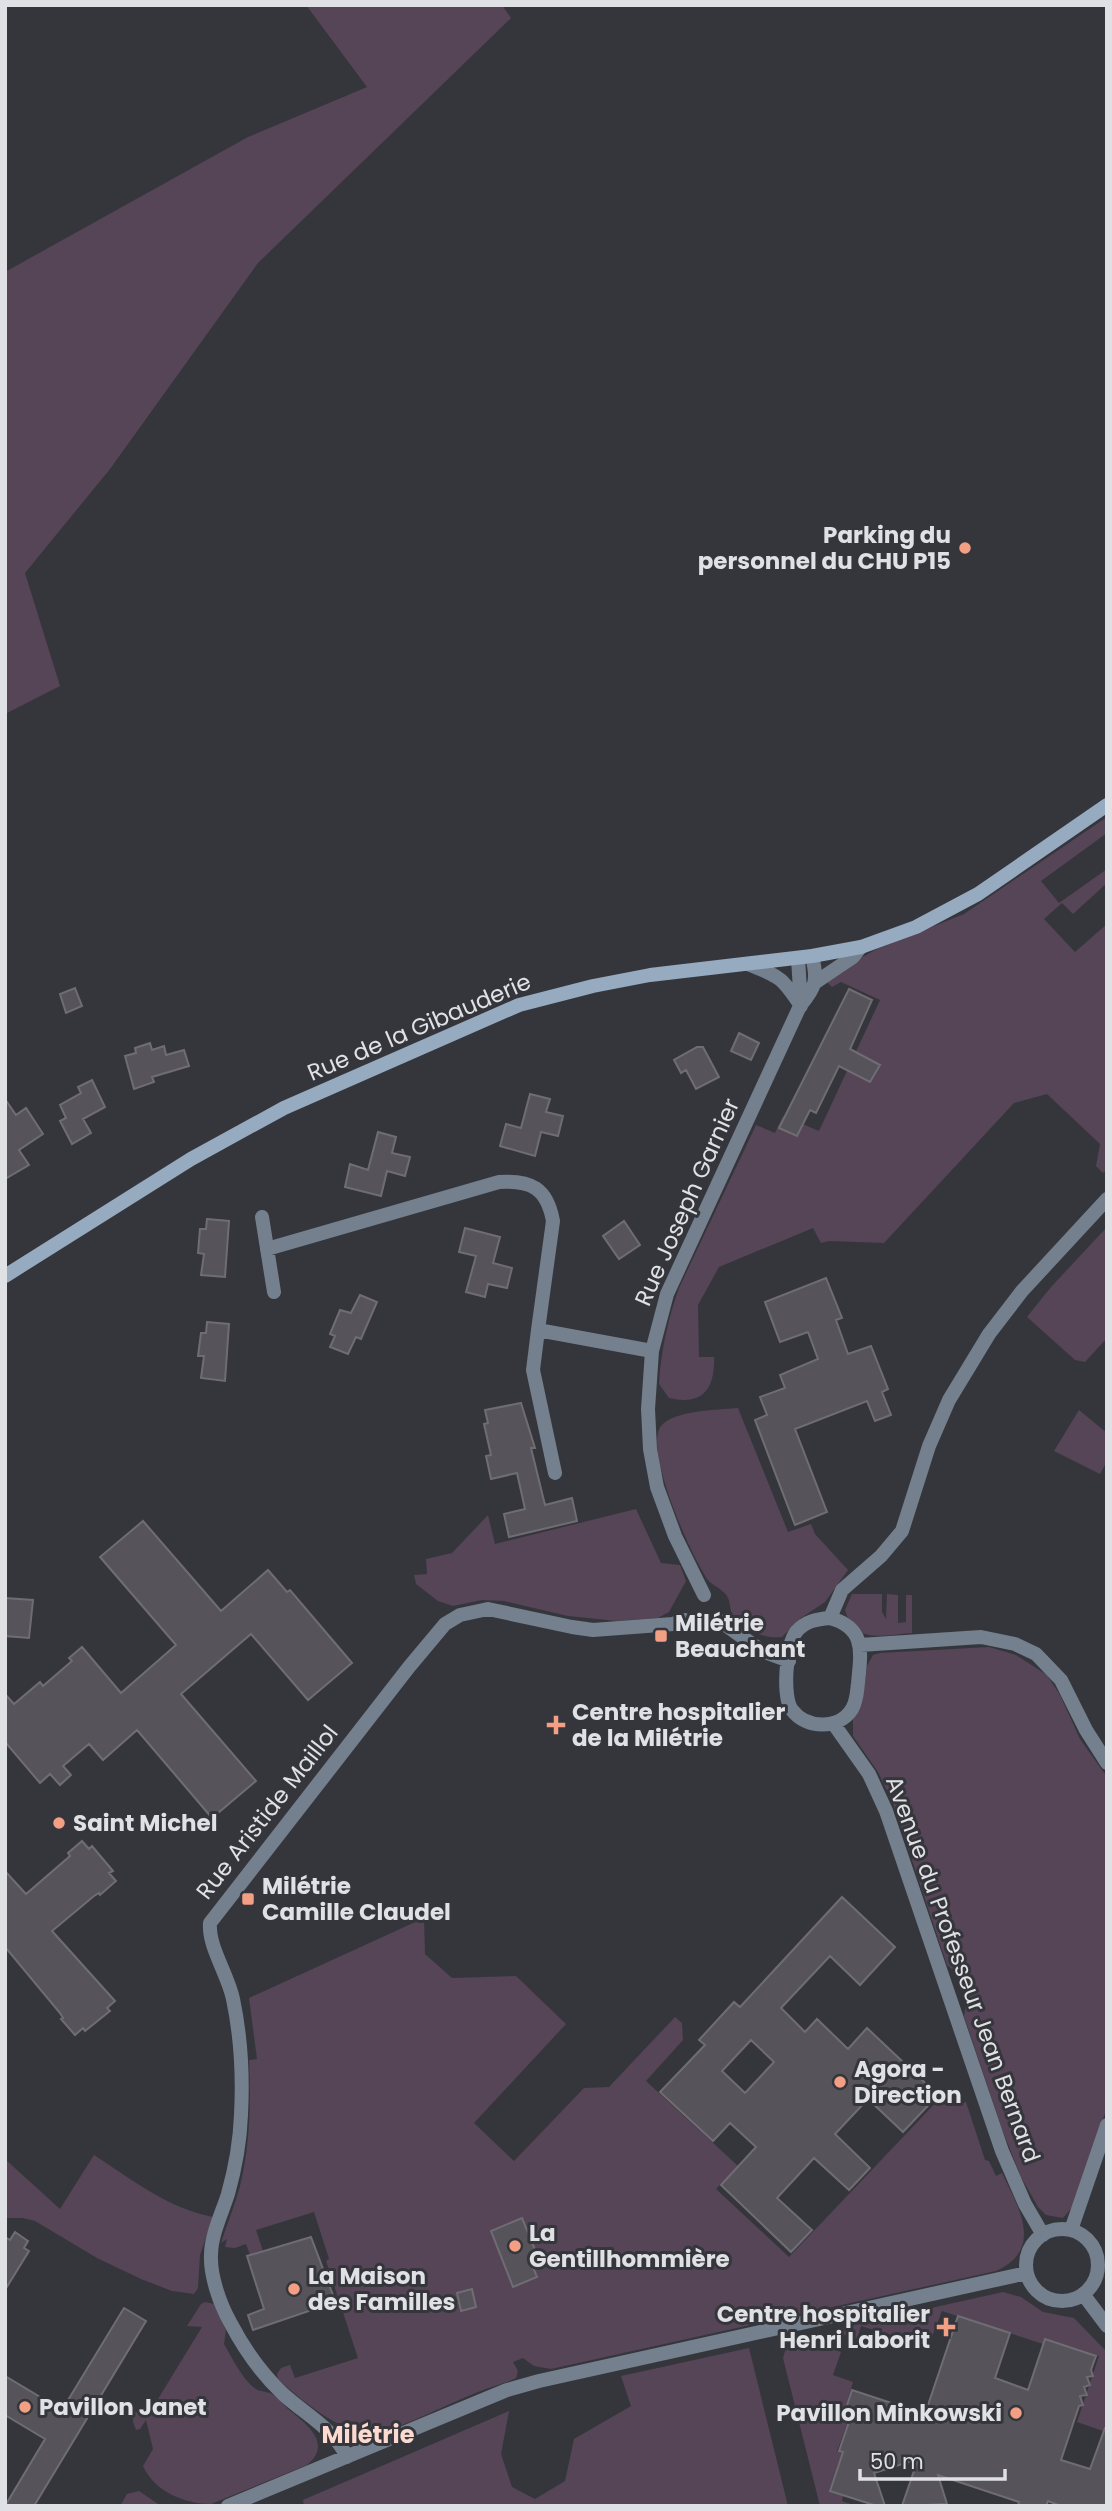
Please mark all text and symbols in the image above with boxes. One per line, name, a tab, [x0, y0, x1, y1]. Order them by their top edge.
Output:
place label: Parking du personnel du CHU P15	[698, 519, 951, 577]
marker: Parking du personnel du CHU P15	[957, 540, 973, 556]
street label: Rue de la Gibauderie	[302, 965, 536, 1089]
street label: Rue Joseph Garnier	[627, 1093, 747, 1311]
place label: Milétrie Beauchant	[675, 1607, 805, 1665]
marker: Milétrie Beauchant	[653, 1628, 669, 1644]
place label: Centre hospitalier de la Milétrie	[572, 1696, 786, 1754]
marker: Centre hospitalier de la Milétrie	[546, 1715, 566, 1735]
street label: Rue Aristide Maillol	[189, 1718, 345, 1906]
street label: Avenue du Professeur Jean Bernard	[878, 1771, 1048, 2167]
place label: Saint Michel	[73, 1807, 218, 1839]
marker: Saint Michel	[51, 1815, 67, 1831]
place label: Milétrie Camille Claudel	[262, 1870, 451, 1928]
marker: Milétrie Camille Claudel	[240, 1891, 256, 1907]
place label: Agora - Direction	[854, 2053, 962, 2111]
marker: Agora - Direction	[832, 2074, 848, 2090]
place label: La Gentillhommière	[529, 2217, 730, 2275]
marker: La Gentillhommière	[507, 2238, 523, 2254]
place label: La Maison des Familles	[308, 2260, 455, 2318]
marker: La Maison des Familles	[286, 2281, 302, 2297]
place label: Centre hospitalier Henri Laborit	[717, 2298, 930, 2356]
marker: Centre hospitalier Henri Laborit	[936, 2317, 956, 2337]
place label: Pavillon Janet	[39, 2391, 207, 2423]
place label: Pavillon Minkowski	[776, 2397, 1002, 2429]
marker: Pavillon Janet	[17, 2399, 33, 2415]
marker: Pavillon Minkowski	[1008, 2405, 1024, 2421]
district label: Milétrie	[322, 2418, 415, 2451]
scale bar	[860, 2438, 1005, 2482]
text: 50 m	[870, 2447, 924, 2476]

